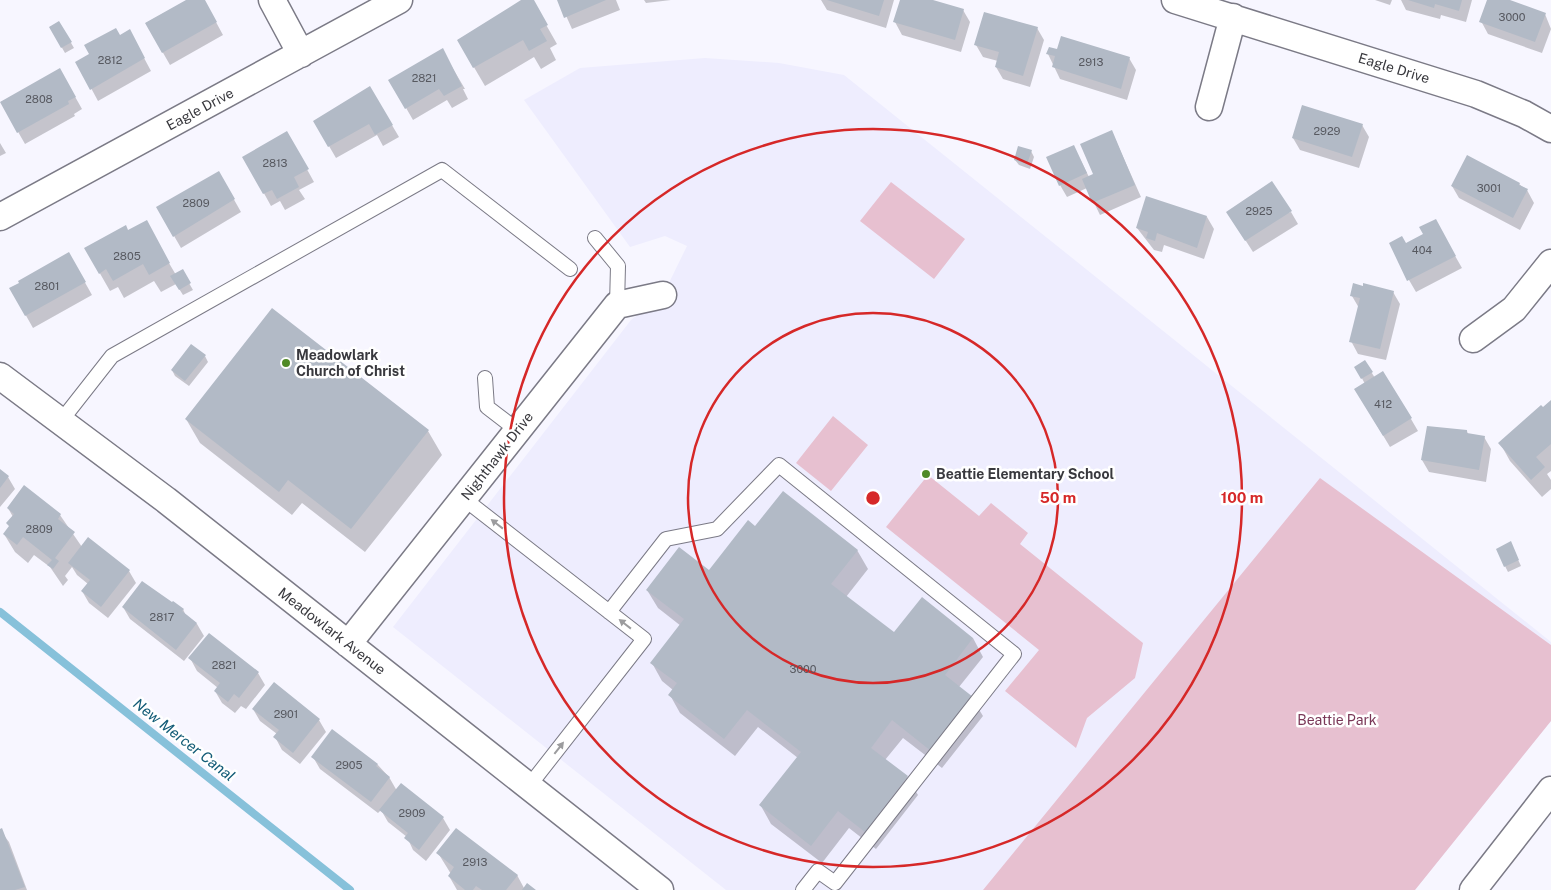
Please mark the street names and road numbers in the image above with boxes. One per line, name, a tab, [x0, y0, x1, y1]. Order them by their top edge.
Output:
street label: Eagle Drive	[1356, 50, 1432, 86]
street label: Eagle Drive	[164, 85, 236, 133]
street label: Nighthawk Drive	[458, 409, 536, 503]
street label: Meadowlark Avenue	[275, 584, 389, 678]

